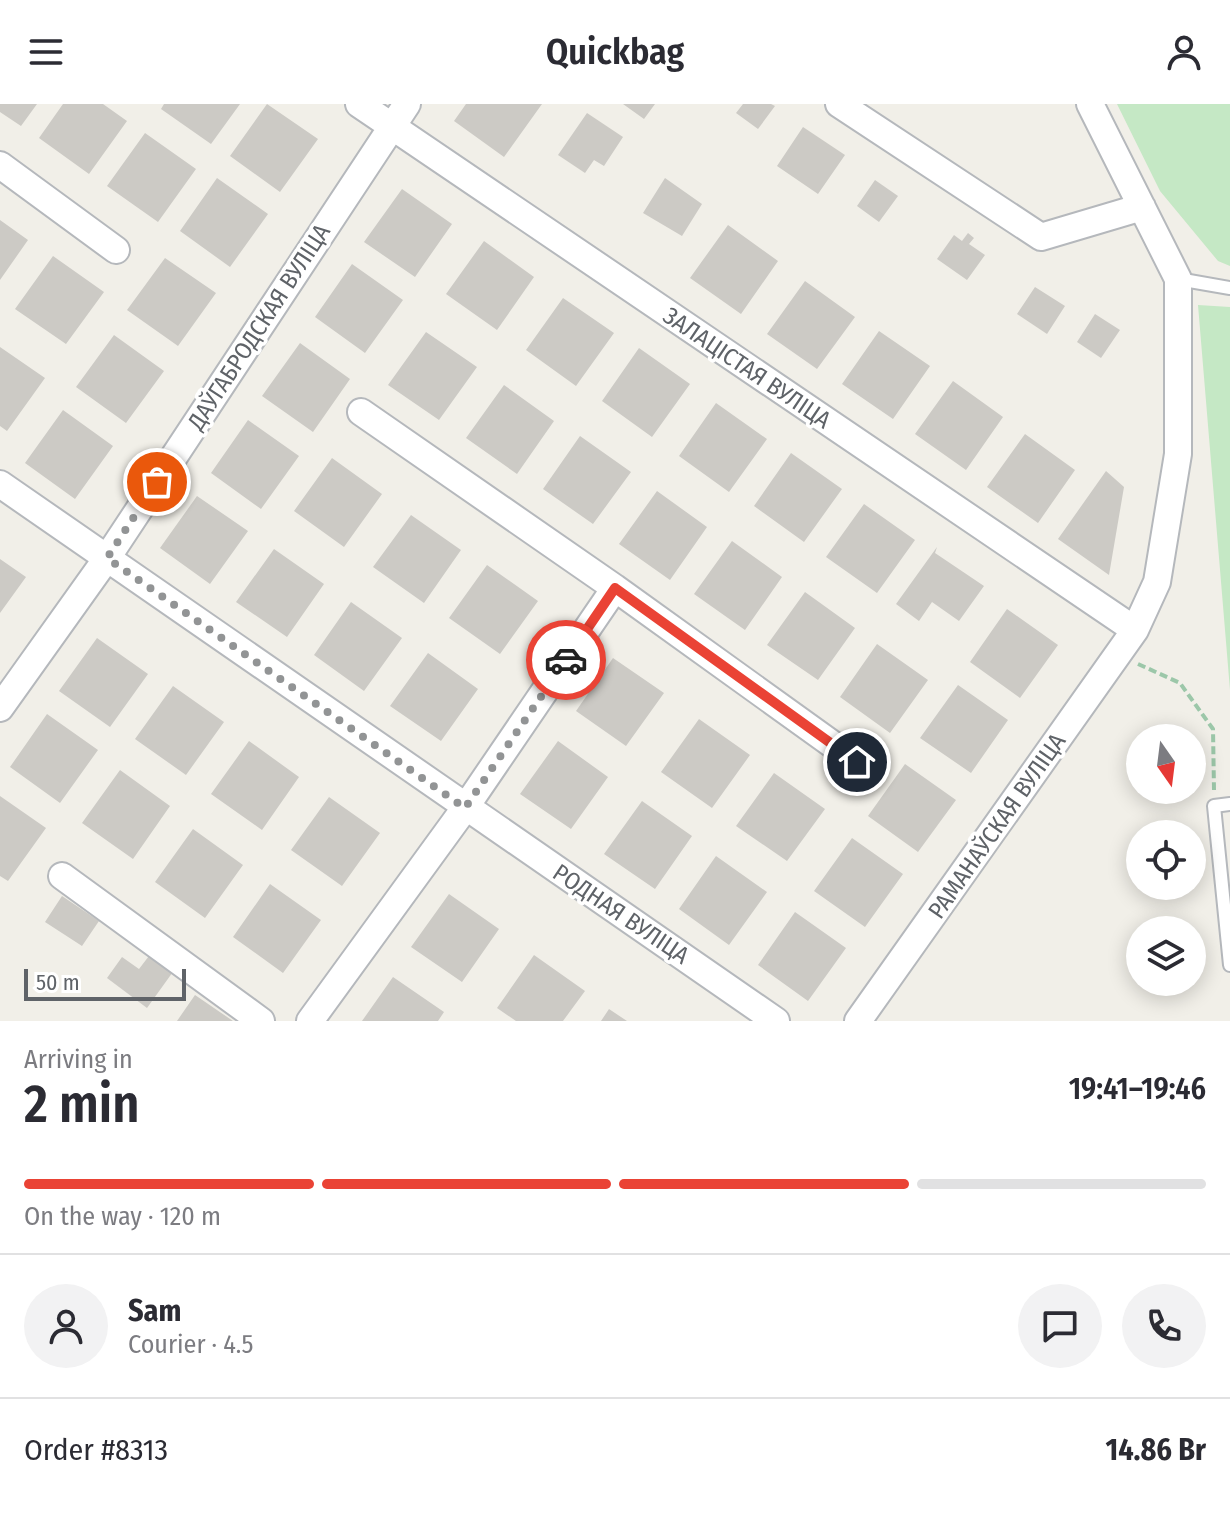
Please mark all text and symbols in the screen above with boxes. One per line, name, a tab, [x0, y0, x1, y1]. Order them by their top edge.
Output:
icon: menu	[24, 30, 68, 74]
text: Quickbag	[546, 30, 684, 74]
icon: person	[1162, 30, 1206, 74]
street label: ДАЎГАБРОДСКАЯ ВУЛІЦА	[181, 218, 336, 436]
street label: ЗАЛАЦІСТАЯ ВУЛІЦА	[658, 302, 836, 435]
pin	[123, 448, 191, 516]
icon: bag	[135, 460, 179, 504]
courier	[526, 620, 606, 700]
icon: car	[544, 638, 588, 682]
north arrow	[1126, 724, 1206, 804]
map controls	[1126, 724, 1206, 996]
street label: РАМАНАЎСКАЯ ВУЛІЦА	[922, 727, 1072, 924]
pin	[823, 728, 891, 796]
icon: home	[835, 740, 879, 784]
button: locate	[1126, 820, 1206, 900]
street label: РОДНАЯ ВУЛІЦА	[548, 858, 695, 970]
button: layers	[1126, 916, 1206, 996]
scale bar	[24, 965, 186, 1001]
text: 50 m	[36, 969, 80, 996]
text: Arriving in	[24, 1044, 133, 1075]
text: 19:41–19:46	[1069, 1071, 1206, 1107]
text: 2 min	[24, 1073, 140, 1136]
text: On the way · 120 m	[24, 1201, 221, 1232]
button: person	[24, 1284, 108, 1368]
button: chat	[1018, 1284, 1102, 1368]
button: phone	[1122, 1284, 1206, 1368]
text: Sam	[128, 1293, 181, 1329]
text: Courier · 4.5	[128, 1329, 254, 1360]
text: Order #8313	[24, 1432, 168, 1468]
text: 14.86 Br	[1106, 1432, 1206, 1468]

